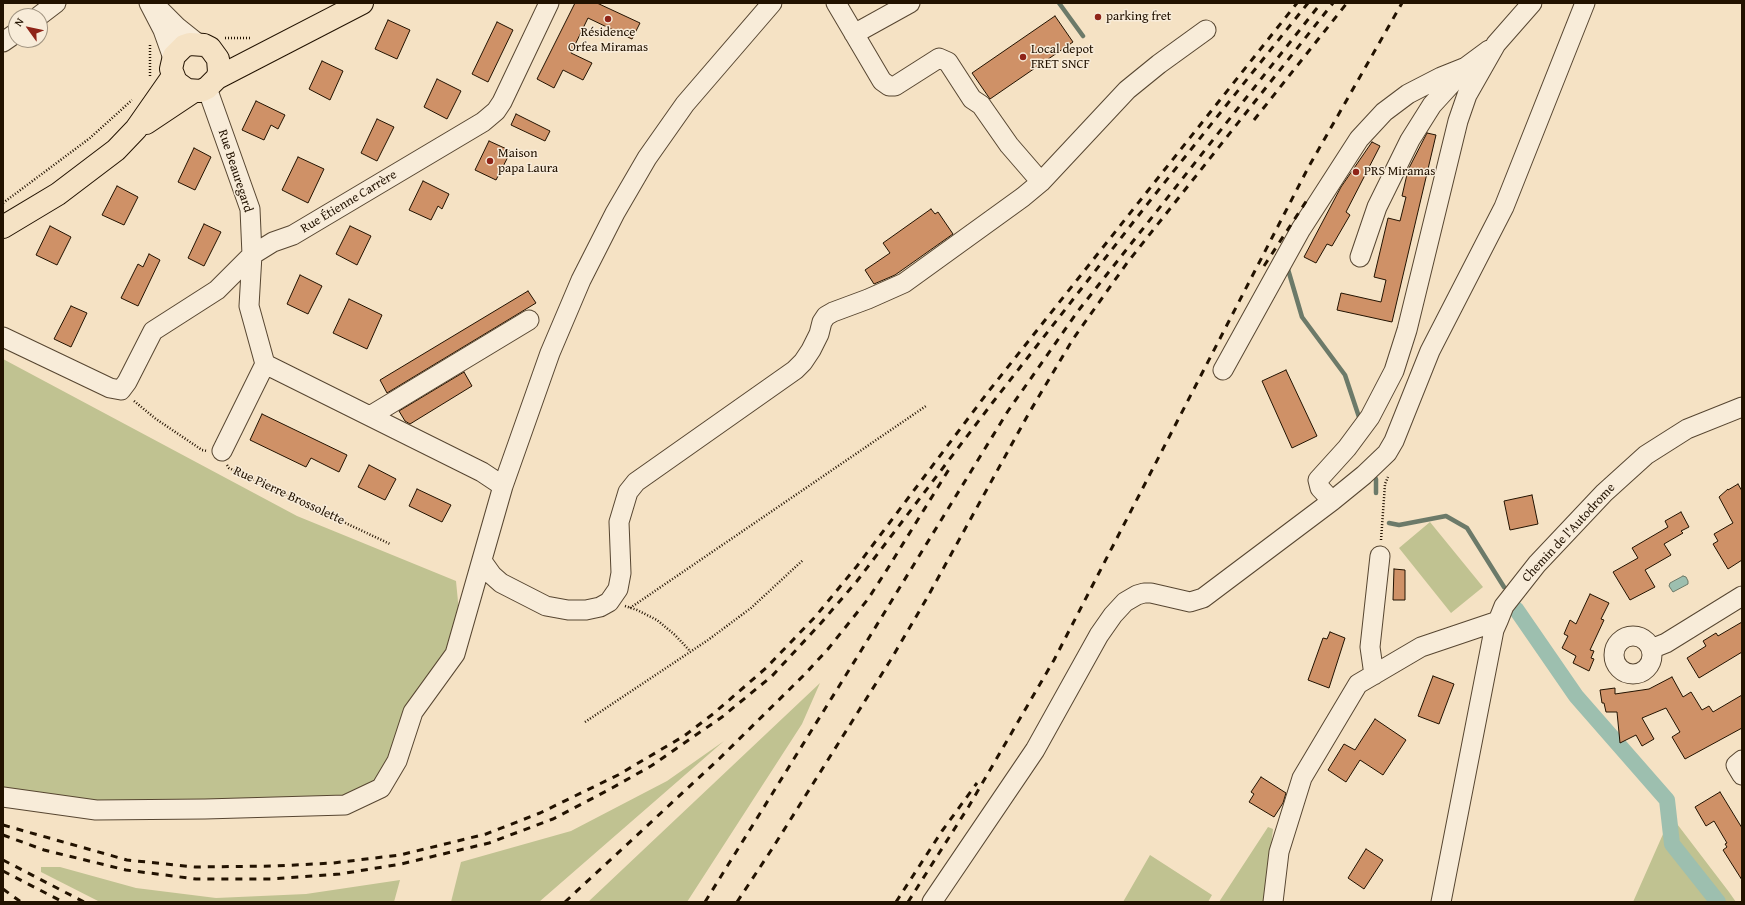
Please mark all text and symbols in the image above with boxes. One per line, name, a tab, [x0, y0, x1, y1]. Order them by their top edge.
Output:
north arrow	[8, 8, 48, 48]
place label: parking fret	[1106, 9, 1171, 25]
marker: parking fret	[1093, 12, 1103, 22]
marker: Résidence Orfea Miramas	[603, 14, 613, 24]
text: N	[10, 15, 27, 29]
place label: Résidence Orfea Miramas	[568, 25, 648, 56]
place label: Local depot FRET SNCF	[1031, 42, 1094, 73]
marker: Local depot FRET SNCF	[1018, 52, 1028, 62]
street label: Rue Beauregard	[214, 128, 256, 214]
place label: Maison papa Laura	[498, 146, 558, 177]
marker: Maison papa Laura	[485, 156, 495, 166]
place label: PRS Miramas	[1364, 164, 1435, 180]
street label: Rue Étienne Carrère	[298, 167, 400, 237]
marker: PRS Miramas	[1351, 167, 1361, 177]
street label: Rue Pierre Brossolette	[231, 463, 347, 529]
street label: Chemin de l'Autodrome	[1519, 480, 1619, 586]

